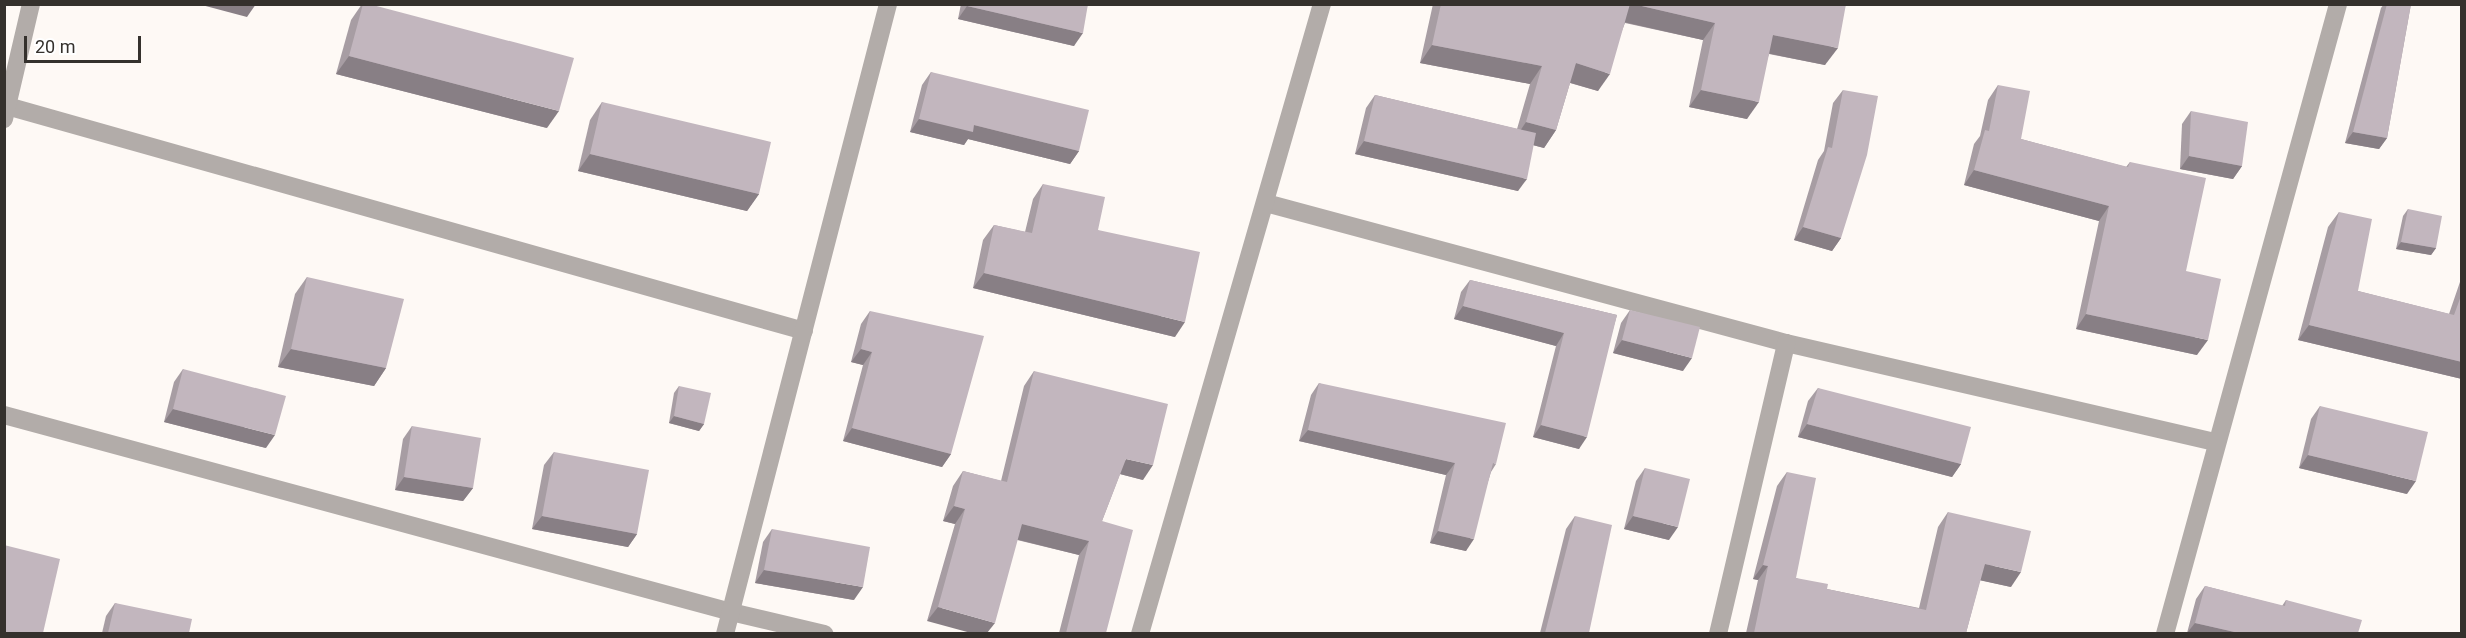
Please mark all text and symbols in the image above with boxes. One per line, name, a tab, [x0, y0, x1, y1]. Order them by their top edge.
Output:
scale bar	[27, 24, 144, 62]
text: 20 m	[35, 36, 75, 57]

